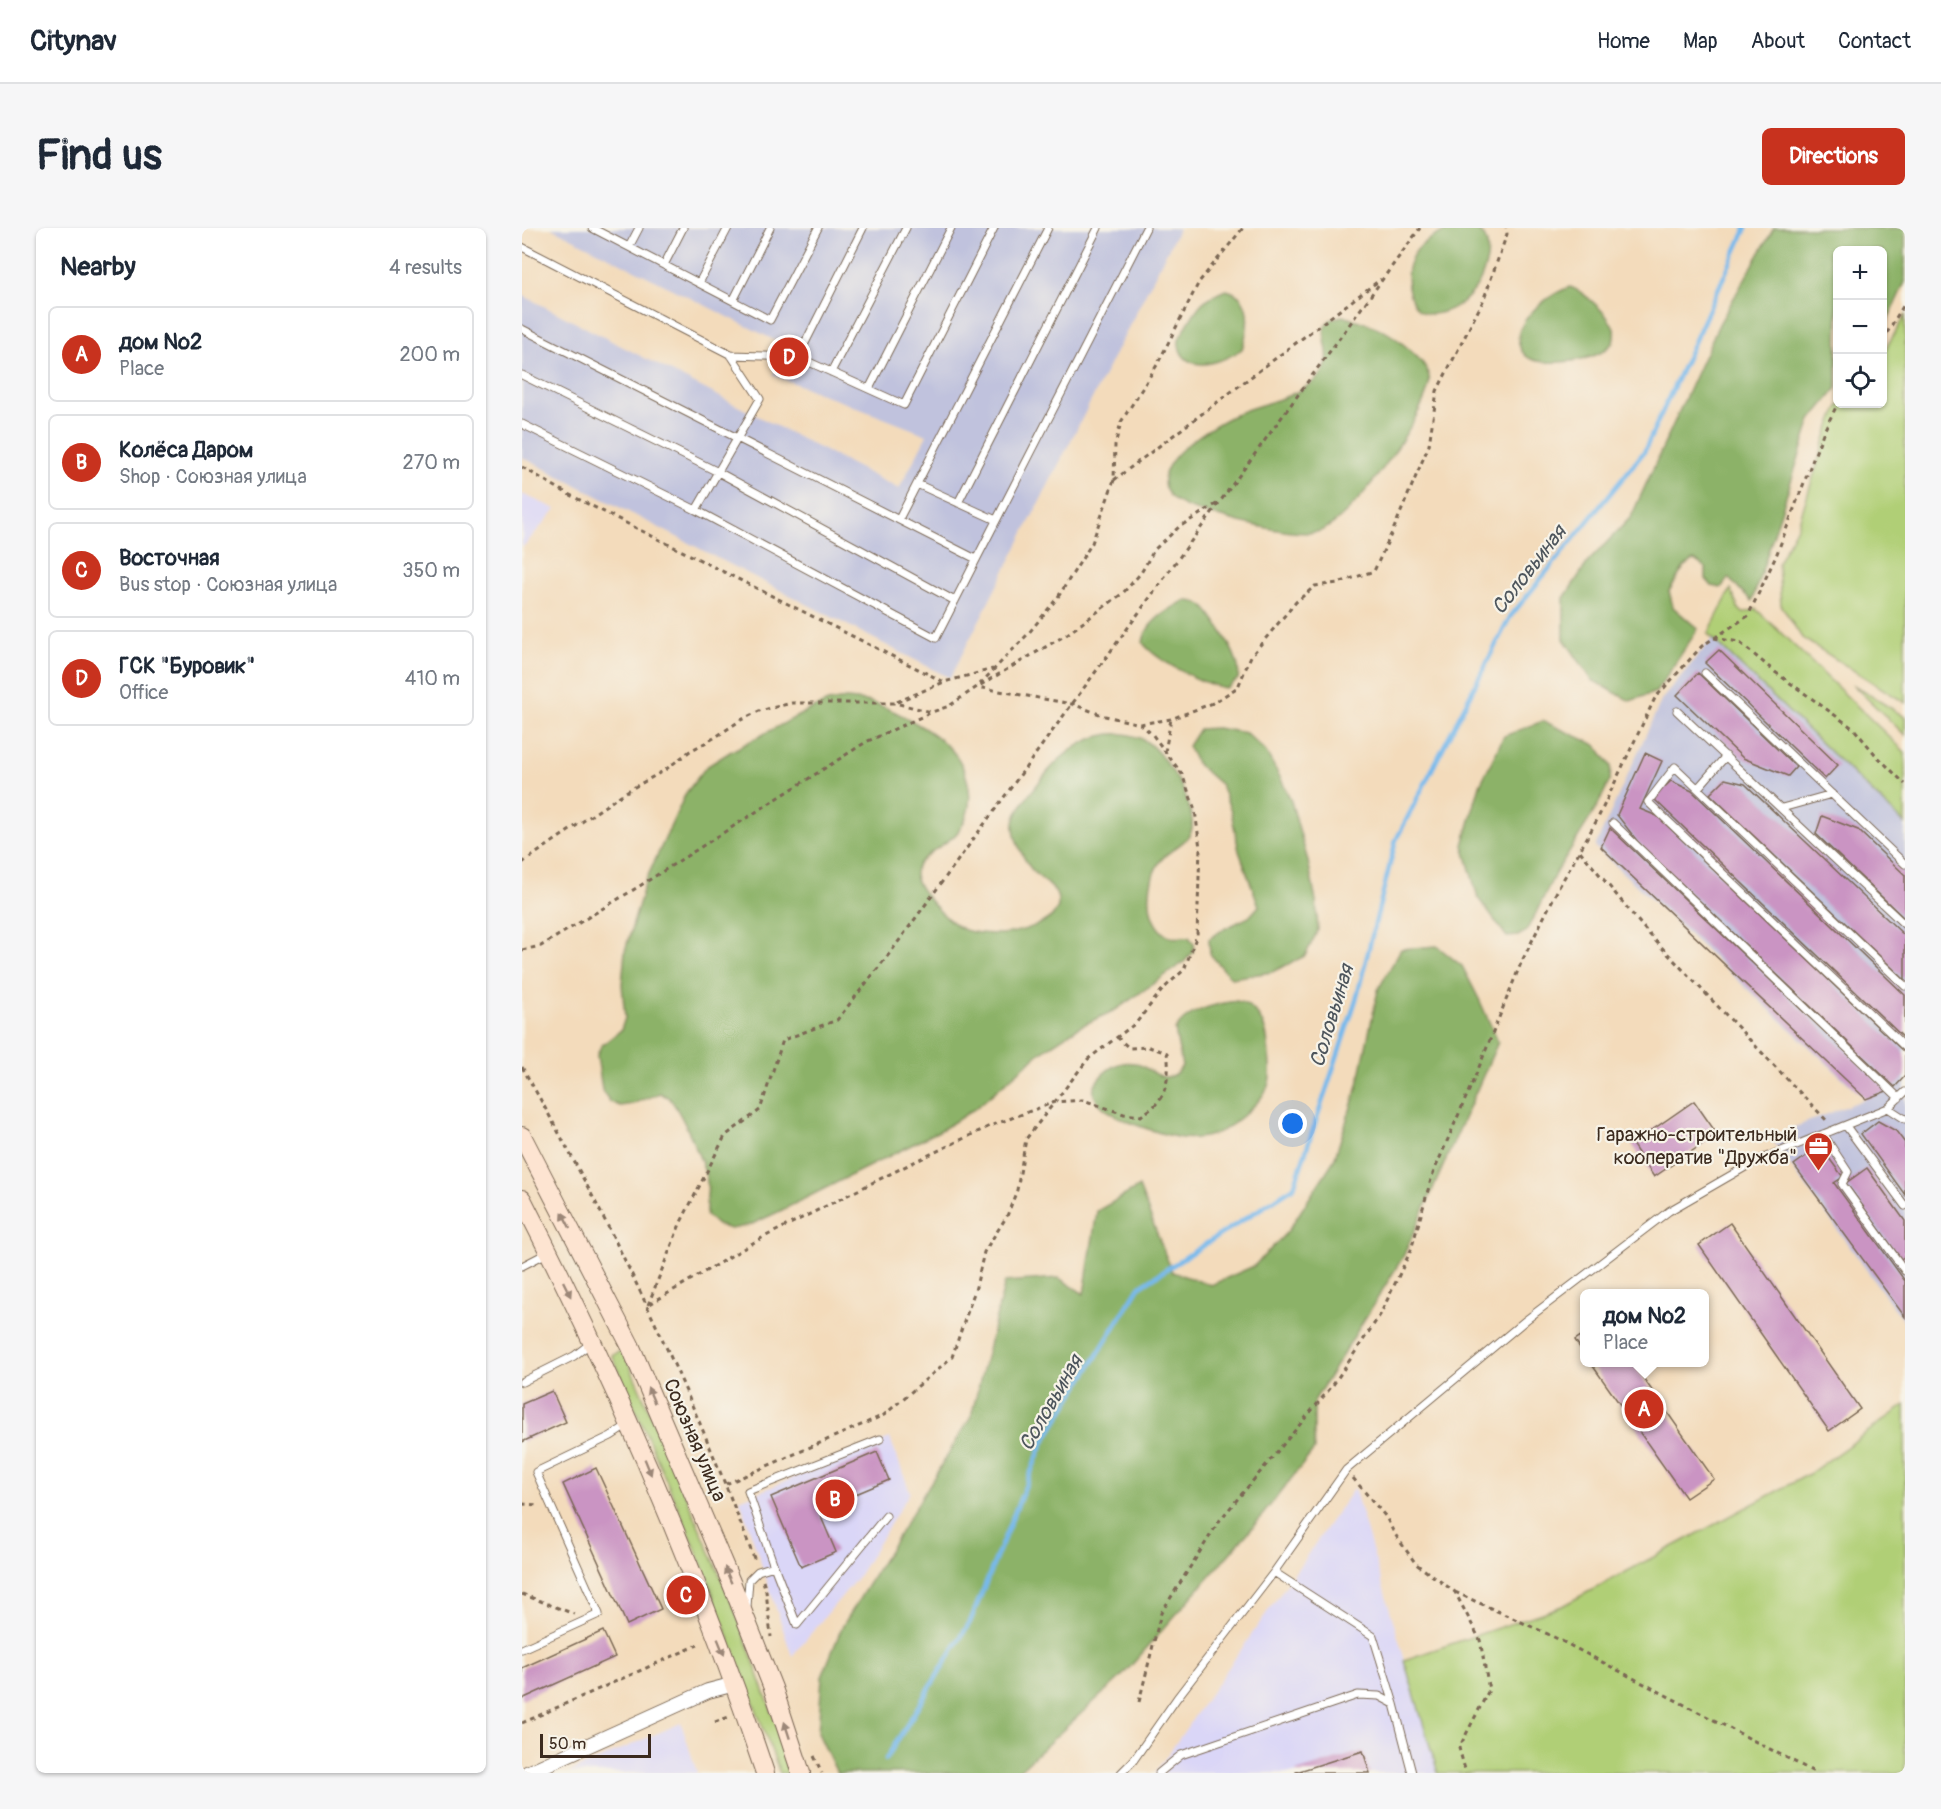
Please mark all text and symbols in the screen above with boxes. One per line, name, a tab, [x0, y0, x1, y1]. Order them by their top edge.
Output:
text: Citynav	[30, 24, 117, 59]
text: Home	[1597, 28, 1650, 55]
text: Map	[1683, 28, 1718, 55]
text: About	[1751, 28, 1805, 55]
text: Contact	[1838, 28, 1911, 55]
button: Directions	[1762, 128, 1905, 185]
text: Find us	[36, 130, 162, 182]
map controls	[1833, 246, 1887, 408]
button: +	[1833, 246, 1887, 300]
text: Nearby	[60, 251, 136, 283]
text: 4 results	[389, 255, 462, 280]
button: −	[1833, 300, 1887, 354]
text: дом №2	[119, 328, 202, 356]
pin: D	[770, 334, 808, 380]
text: A	[75, 342, 88, 367]
text: 200 m	[399, 342, 460, 367]
button: locate	[1833, 354, 1887, 408]
text: Place	[119, 356, 164, 381]
text: Колёса Даром	[119, 436, 253, 464]
text: B	[76, 450, 87, 475]
text: 270 m	[402, 450, 460, 475]
text: Shop · Союзная улица	[119, 464, 307, 489]
water label: Соловьиная	[1486, 518, 1574, 620]
text: Восточная	[119, 544, 220, 572]
text: C	[75, 558, 88, 583]
text: 350 m	[402, 558, 460, 583]
text: Bus stop · Союзная улица	[119, 572, 337, 597]
text: ГСК "Буровик"	[119, 652, 255, 680]
text: D	[75, 666, 88, 691]
text: 410 m	[405, 666, 460, 691]
text: Office	[119, 680, 168, 705]
water label: Соловьиная	[1304, 959, 1361, 1071]
your location	[1278, 1109, 1307, 1138]
place label: Гаражно-строительный кооператив "Дружба"	[1596, 1122, 1797, 1170]
office icon: Гаражно-строительный кооператив "Дружба"	[1802, 1130, 1834, 1172]
one-way arrow	[561, 1212, 570, 1229]
one-way arrow	[562, 1281, 572, 1298]
popup	[1580, 1289, 1709, 1367]
text: дом №2	[1603, 1302, 1686, 1330]
text: Place	[1603, 1330, 1648, 1355]
water label: Соловьиная	[1013, 1349, 1090, 1456]
street label: Союзная улица	[658, 1375, 732, 1505]
one-way arrow	[646, 1386, 656, 1404]
pin: A	[1624, 1386, 1664, 1432]
one-way arrow	[643, 1458, 653, 1476]
pin: B	[816, 1476, 854, 1522]
one-way arrow	[723, 1565, 733, 1583]
pin: C	[666, 1572, 706, 1618]
one-way arrow	[716, 1639, 726, 1657]
one-way arrow	[782, 1721, 791, 1739]
scale bar	[540, 1731, 651, 1758]
text: 50 m	[549, 1734, 586, 1754]

